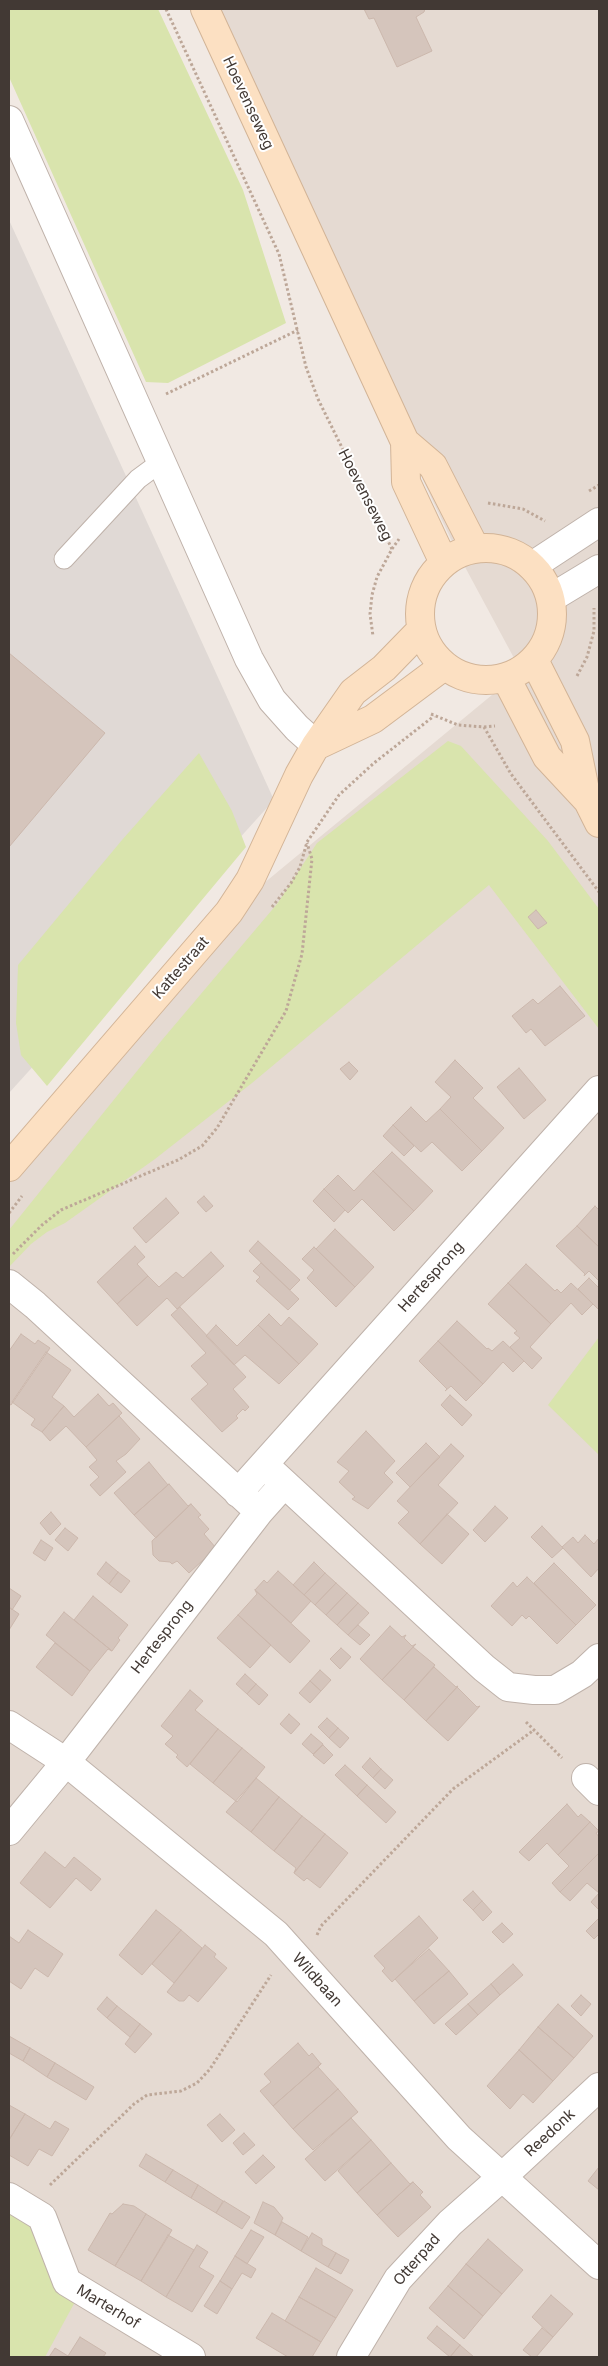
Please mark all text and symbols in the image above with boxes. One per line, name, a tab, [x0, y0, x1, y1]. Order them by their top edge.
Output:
street label: Hoevenseweg	[219, 54, 277, 152]
street label: Hoevenseweg	[334, 446, 396, 544]
street label: Kattestraat	[149, 933, 213, 1003]
street label: Hertesprong	[395, 1238, 467, 1316]
street label: Hertesprong	[128, 1596, 196, 1678]
street label: Wildbaan	[288, 1949, 346, 2011]
street label: Reedonk	[521, 2105, 579, 2161]
street label: Otterpad	[390, 2231, 444, 2289]
street label: Marterhof	[73, 2281, 143, 2333]

